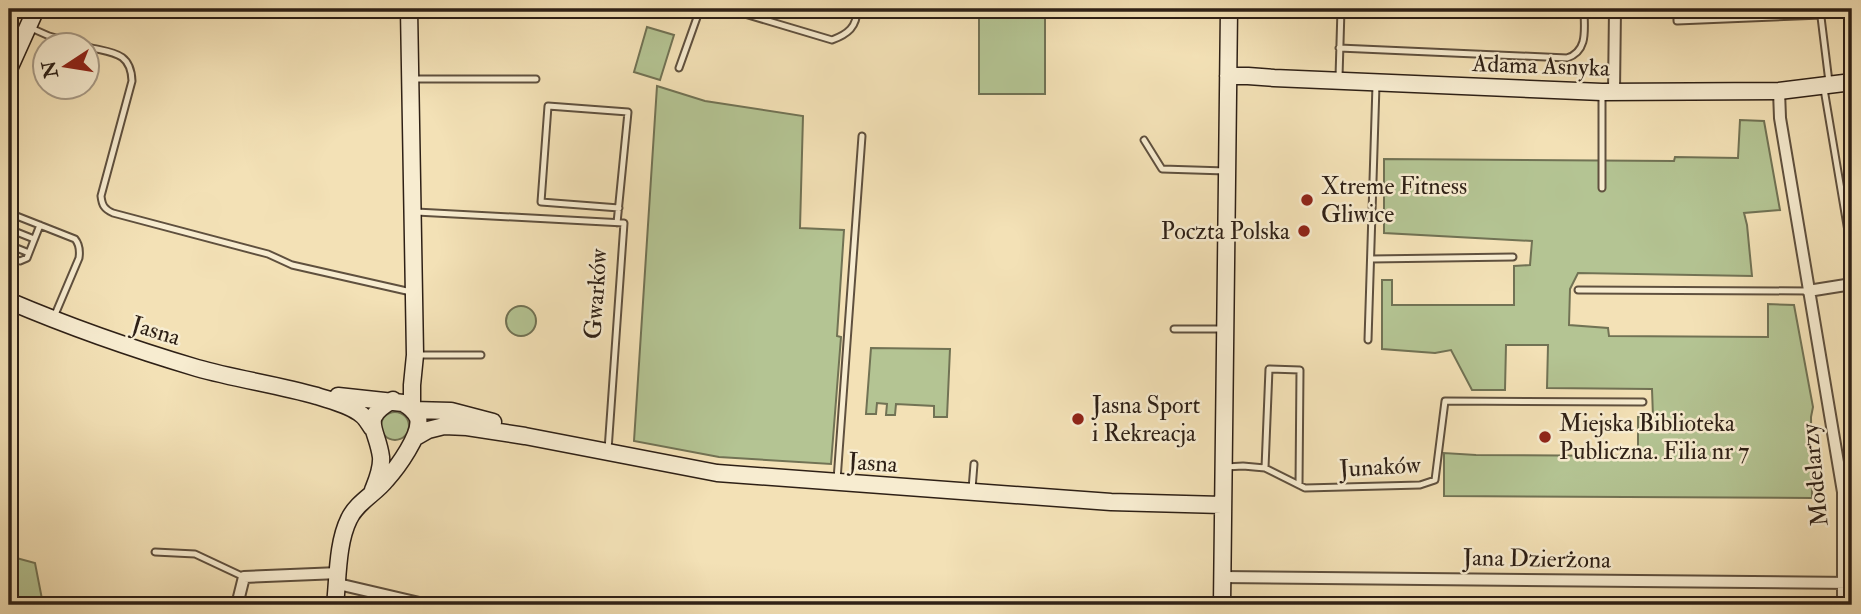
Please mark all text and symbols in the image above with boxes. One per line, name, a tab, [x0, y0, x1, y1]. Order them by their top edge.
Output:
north arrow	[32, 32, 102, 102]
street label: Adama Asnyka	[1471, 48, 1611, 84]
text: N	[37, 58, 64, 81]
place label: Xtreme Fitness Gliwice	[1321, 171, 1467, 230]
marker: Xtreme Fitness Gliwice	[1299, 192, 1315, 208]
place label: Poczta Polska	[1161, 216, 1291, 247]
marker: Poczta Polska	[1296, 223, 1312, 239]
street label: Gwarków	[577, 246, 615, 340]
street label: Jasna	[127, 309, 185, 353]
place label: Jasna Sport i Rekreacja	[1091, 390, 1201, 449]
place label: Miejska Biblioteka Publiczna. Filia nr 7	[1559, 408, 1749, 467]
marker: Jasna Sport i Rekreacja	[1070, 411, 1086, 427]
street label: Modelarzy	[1794, 422, 1836, 528]
marker: Miejska Biblioteka Publiczna. Filia nr 7	[1537, 429, 1553, 445]
street label: Jasna	[846, 446, 900, 480]
street label: Junaków	[1338, 449, 1423, 485]
street label: Jana Dzierżona	[1462, 542, 1612, 576]

